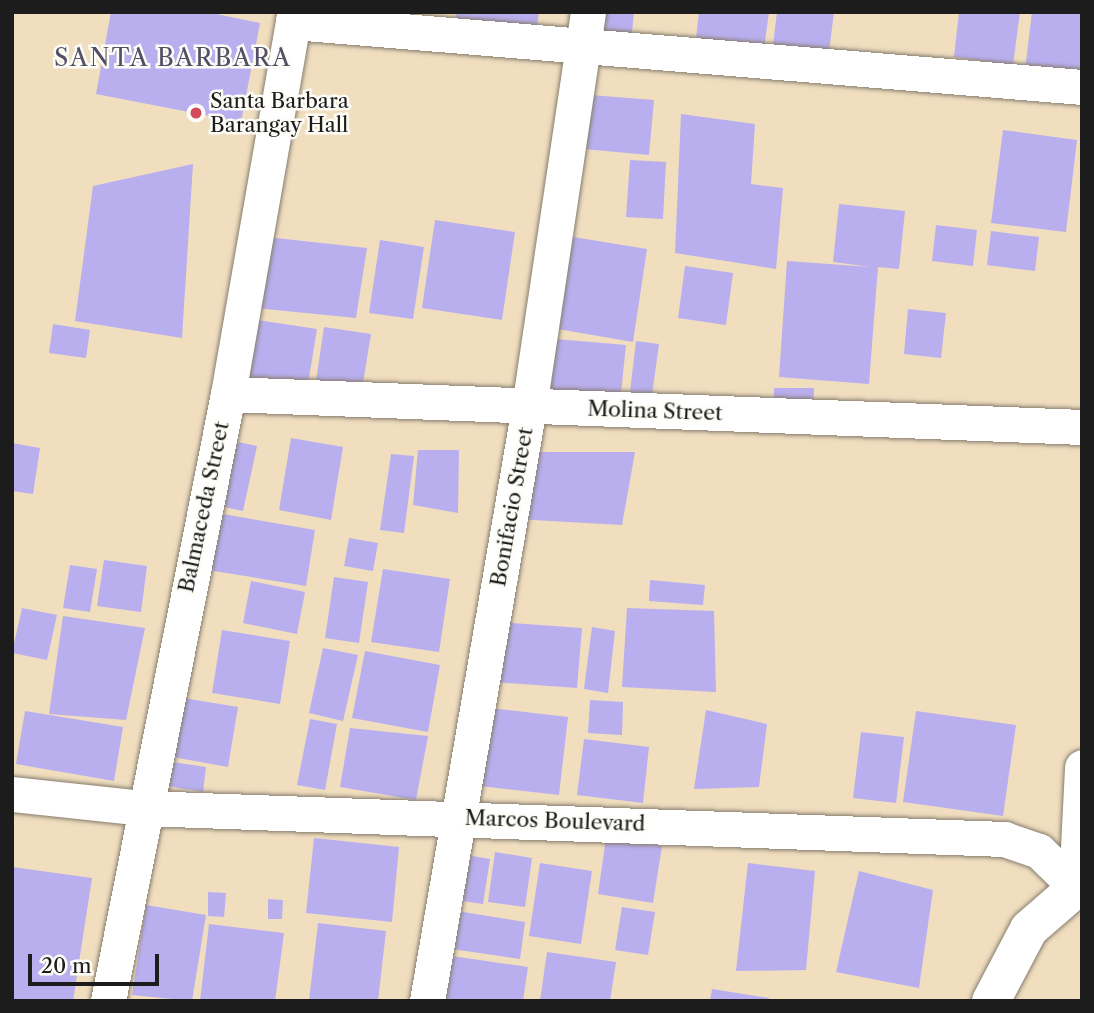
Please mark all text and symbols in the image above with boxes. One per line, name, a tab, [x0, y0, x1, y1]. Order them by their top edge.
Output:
district label: SANTA BARBARA	[55, 44, 291, 72]
place label: Santa Barbara Barangay Hall	[210, 88, 349, 138]
marker: Santa Barbara Barangay Hall	[188, 105, 204, 121]
street label: Molina Street	[587, 396, 723, 426]
street label: Balmaceda Street	[174, 419, 234, 595]
street label: Bonifacio Street	[486, 426, 538, 588]
street label: Marcos Boulevard	[464, 805, 646, 837]
scale bar	[32, 940, 163, 984]
text: 20 m	[41, 953, 92, 978]

